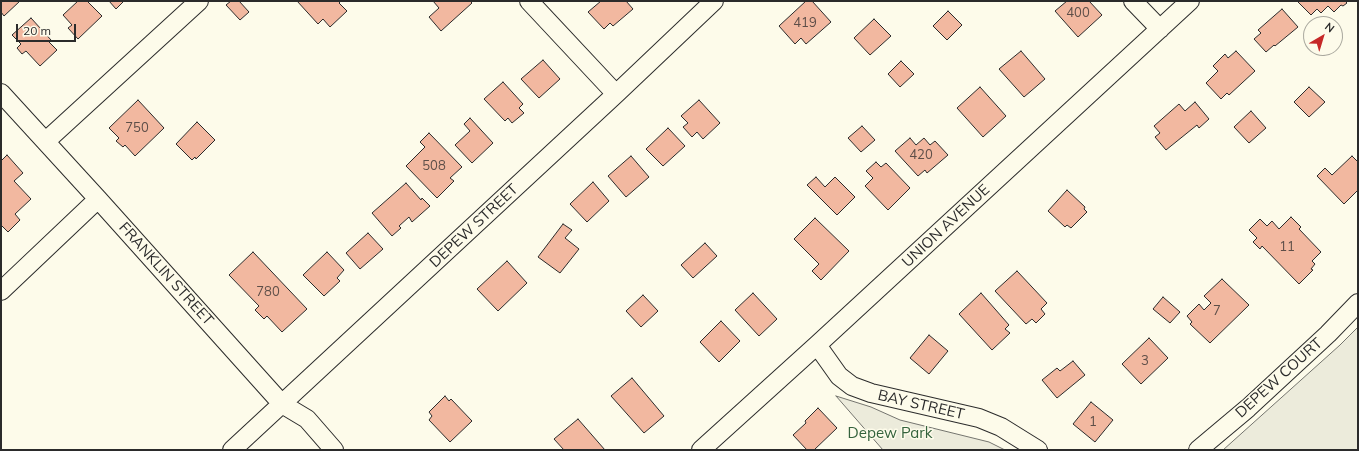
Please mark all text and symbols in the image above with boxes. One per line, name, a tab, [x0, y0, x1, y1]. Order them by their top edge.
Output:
house number: 400	[1066, 5, 1090, 21]
house number: 419	[793, 15, 817, 31]
scale bar	[18, 16, 78, 42]
north arrow	[1303, 16, 1343, 56]
text: N	[1322, 19, 1337, 35]
text: 20 m	[23, 23, 51, 38]
house number: 750	[125, 120, 149, 136]
house number: 420	[909, 147, 933, 163]
house number: 508	[422, 158, 446, 174]
street label: DEPEW STREET	[426, 180, 522, 272]
street label: UNION AVENUE	[898, 181, 994, 271]
street label: FRANKLIN STREET	[115, 219, 217, 329]
house number: 11	[1279, 239, 1295, 255]
house number: 780	[256, 284, 280, 300]
house number: 7	[1213, 303, 1221, 319]
street label: DEPEW COURT	[1232, 334, 1326, 422]
house number: 3	[1141, 353, 1149, 369]
street label: BAY STREET	[876, 386, 966, 424]
house number: 1	[1089, 414, 1097, 430]
park label: Depew Park	[848, 424, 932, 442]

